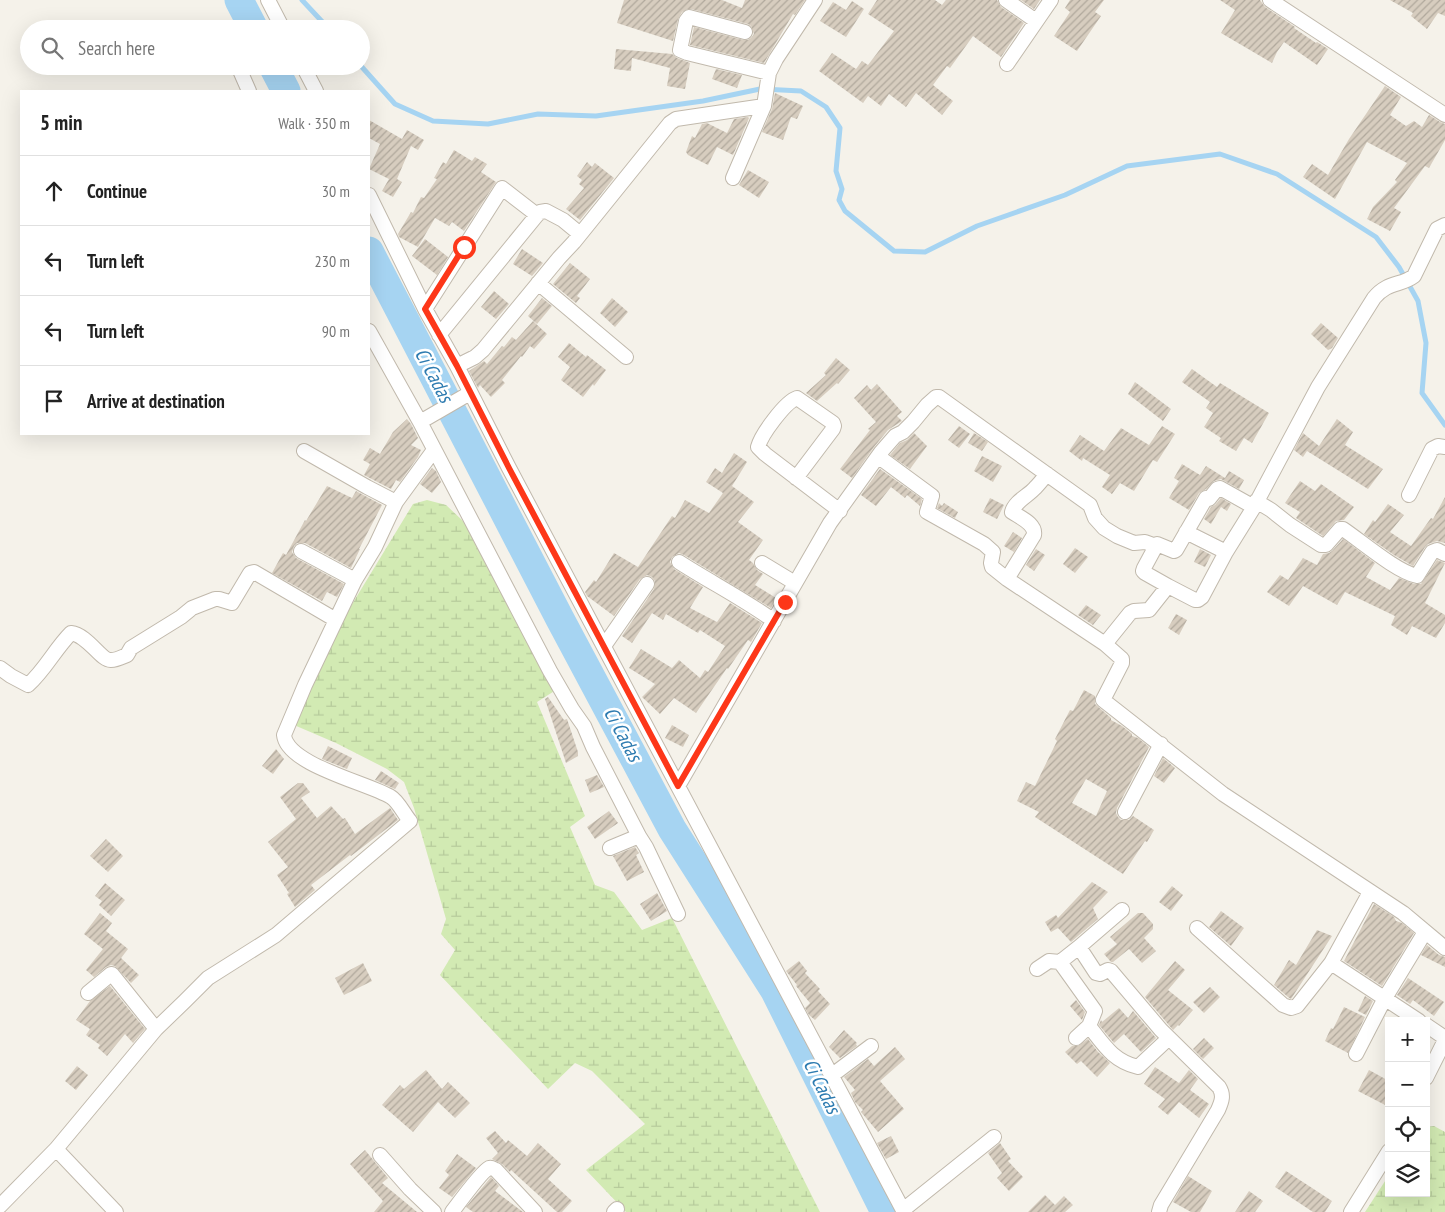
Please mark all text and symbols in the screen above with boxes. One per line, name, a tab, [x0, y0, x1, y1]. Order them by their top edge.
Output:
search box	[20, 20, 370, 75]
icon: search	[38, 34, 66, 62]
text: Search here	[78, 36, 155, 60]
text: 5 min	[40, 109, 82, 136]
text: Walk · 350 m	[278, 113, 350, 133]
icon: ahead	[40, 177, 68, 205]
text: Continue	[87, 179, 147, 203]
text: 30 m	[322, 181, 350, 201]
route start	[453, 236, 476, 259]
icon: left	[40, 247, 68, 275]
text: Turn left	[87, 249, 144, 273]
text: 230 m	[315, 251, 350, 271]
icon: left	[40, 317, 68, 345]
text: Turn left	[87, 319, 144, 343]
text: 90 m	[322, 321, 350, 341]
water label: Ci Cadas	[409, 343, 460, 409]
icon: arrive	[40, 387, 68, 415]
text: Arrive at destination	[87, 389, 225, 413]
route end	[774, 591, 797, 614]
water label: Ci Cadas	[598, 702, 649, 768]
map controls	[1385, 1017, 1430, 1197]
button: +	[1385, 1017, 1430, 1062]
water label: Ci Cadas	[798, 1054, 847, 1120]
button: −	[1385, 1062, 1430, 1107]
button: locate	[1385, 1107, 1430, 1152]
button: layers	[1385, 1152, 1430, 1197]

